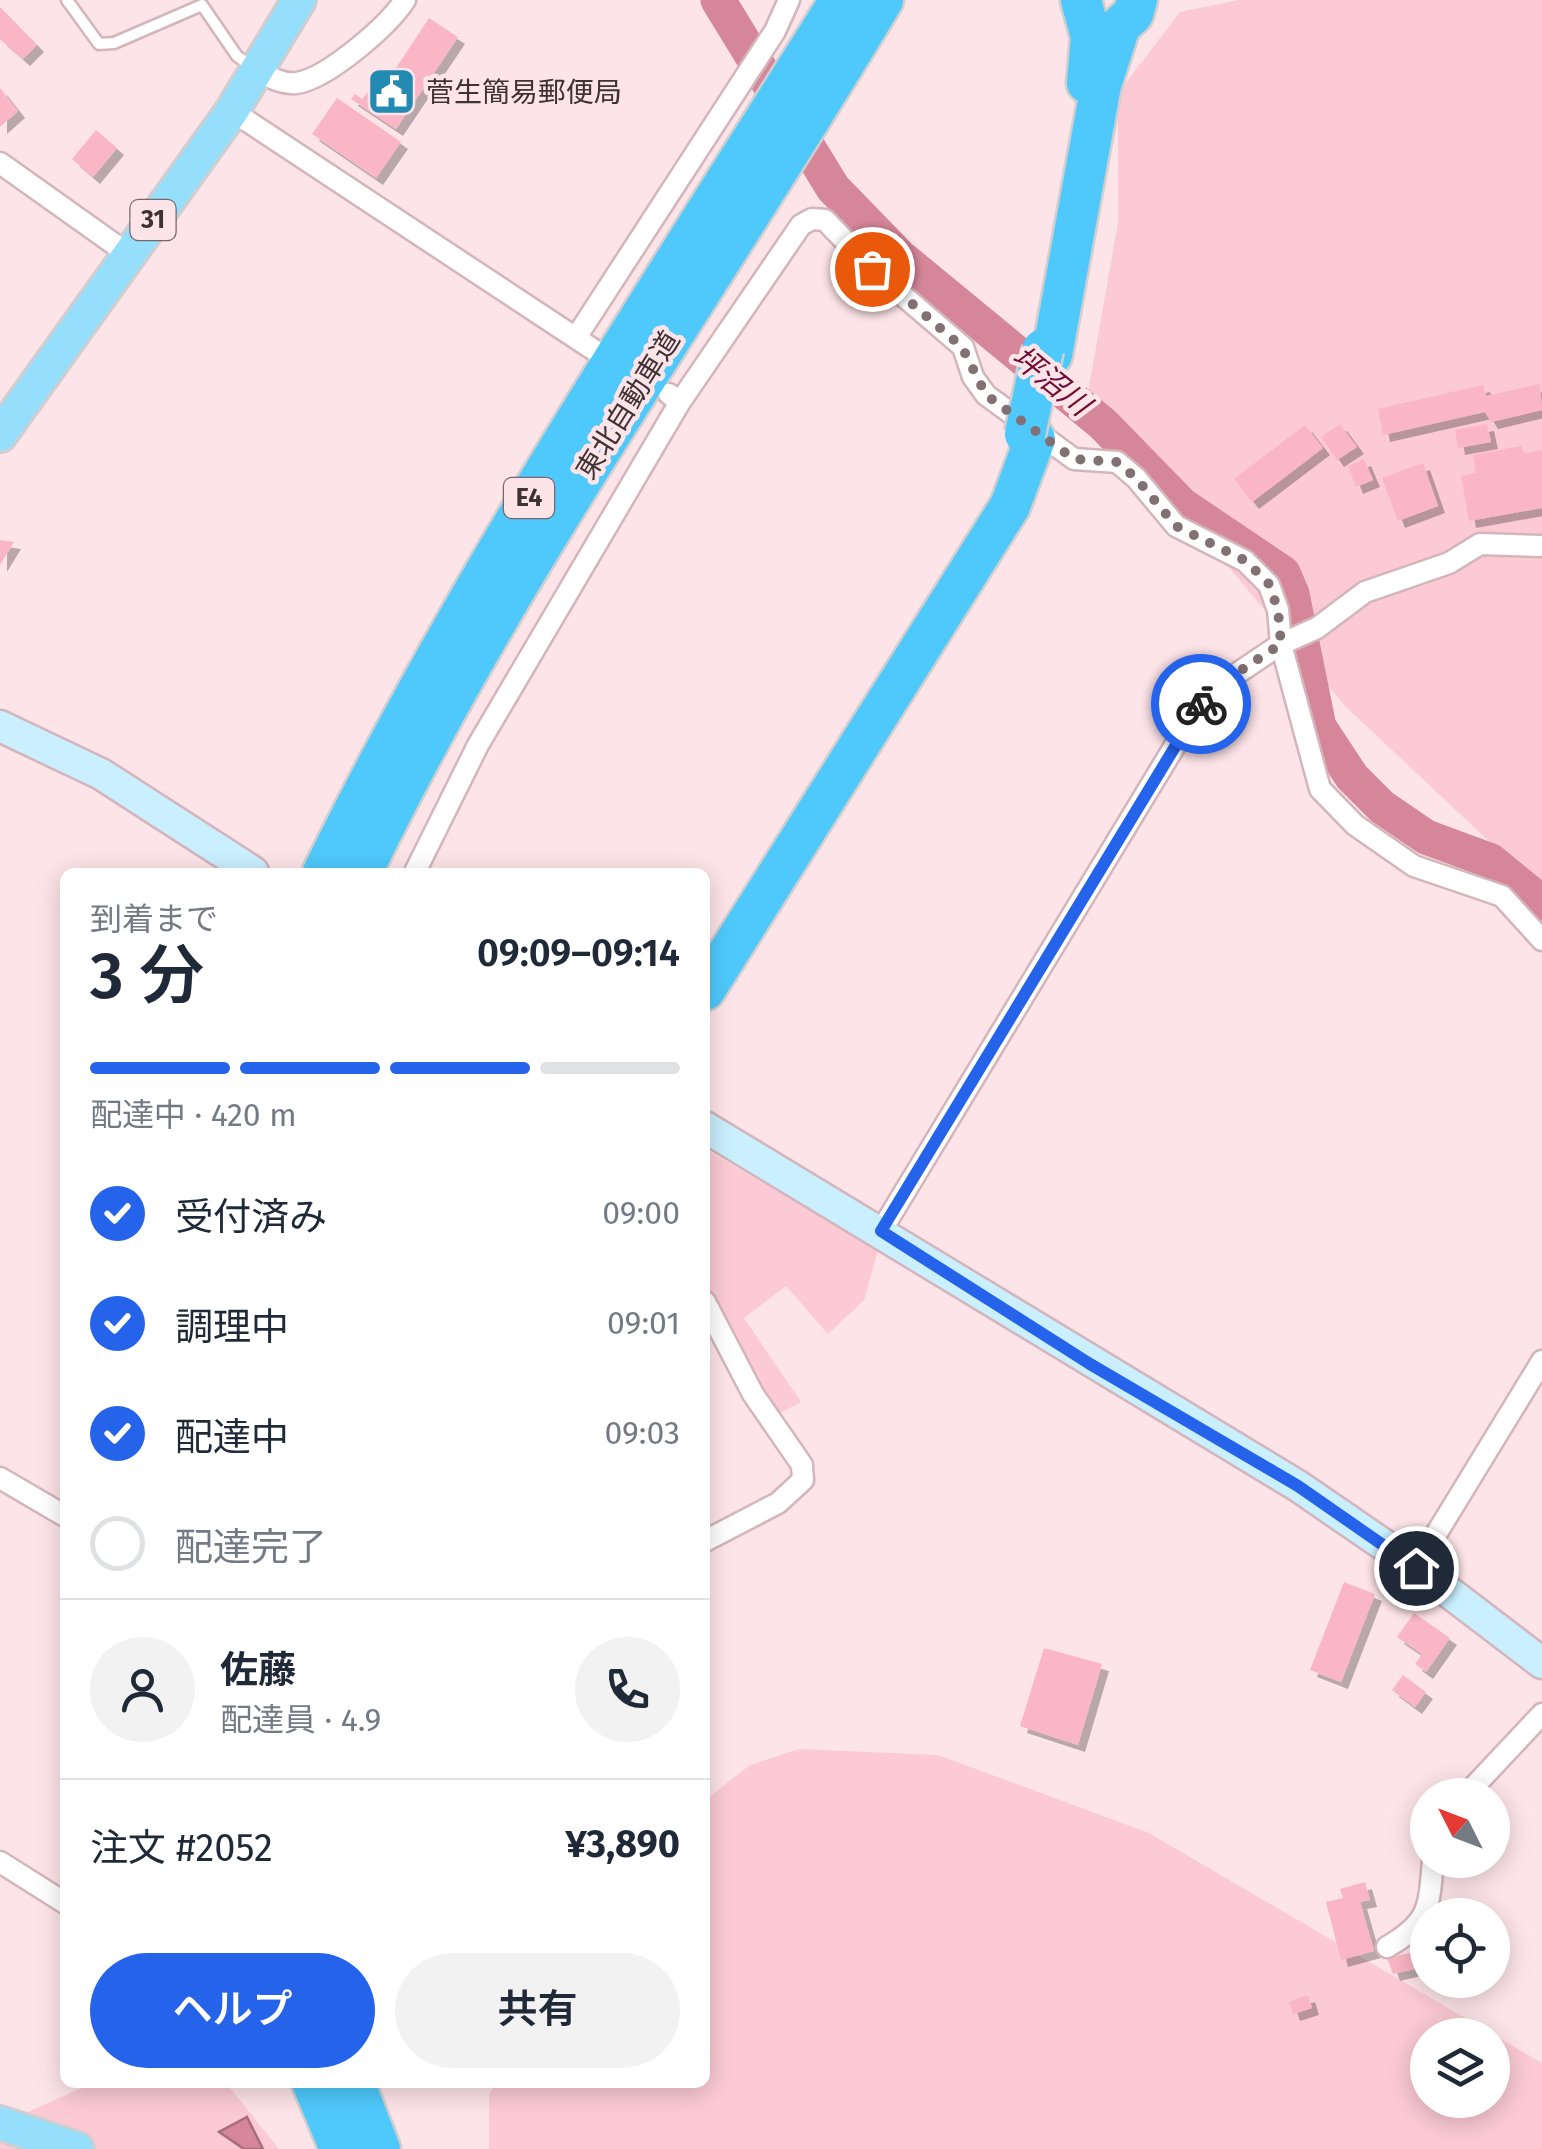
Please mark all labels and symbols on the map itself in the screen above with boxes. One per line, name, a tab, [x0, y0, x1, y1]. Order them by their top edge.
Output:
public building icon: 菅生簡易郵便局	[365, 66, 417, 118]
place label: 菅生簡易郵便局	[426, 76, 622, 109]
road number: 31	[130, 200, 176, 240]
pin	[830, 227, 915, 312]
street label: 東北自動車道	[569, 325, 687, 485]
water label: 坪沼川	[1005, 339, 1100, 425]
road number: E4	[504, 478, 554, 518]
courier	[1151, 654, 1251, 754]
pin	[1374, 1526, 1459, 1611]
north arrow	[1410, 1778, 1510, 1878]

